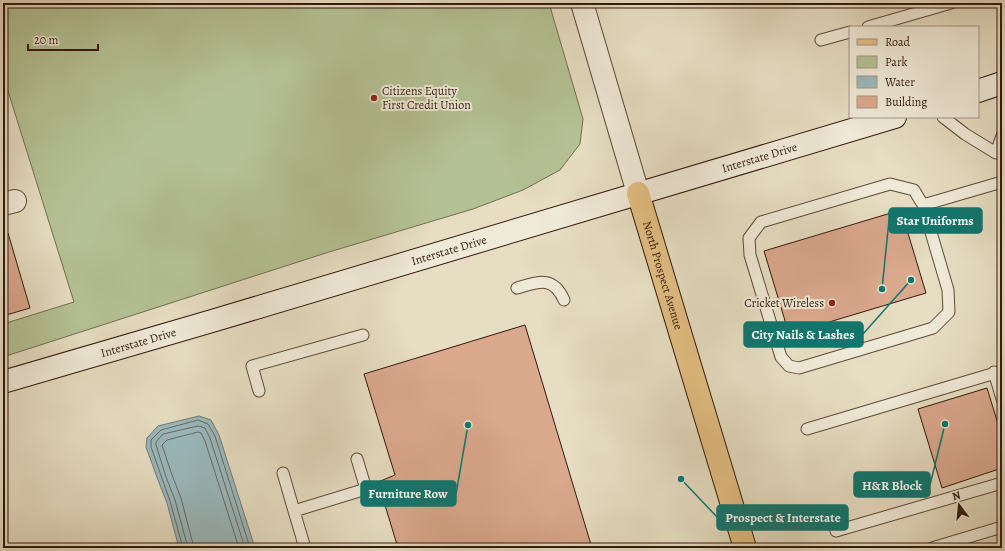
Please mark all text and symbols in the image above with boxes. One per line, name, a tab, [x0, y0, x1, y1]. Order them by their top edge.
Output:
scale bar	[28, 26, 98, 52]
legend	[849, 26, 979, 118]
text: 20 m	[34, 32, 58, 48]
text: Road	[885, 34, 911, 50]
text: Park	[885, 54, 908, 70]
text: Water	[884, 74, 915, 90]
place label: Citizens Equity First Credit Union	[382, 83, 471, 113]
marker: Citizens Equity First Credit Union	[369, 93, 379, 103]
text: Building	[885, 94, 927, 110]
street label: Interstate Drive	[720, 139, 799, 176]
callout: Star Uniforms	[889, 208, 982, 233]
text: Star Uniforms	[896, 212, 974, 229]
street label: North Prospect Avenue	[639, 219, 687, 332]
street label: Interstate Drive	[409, 231, 489, 269]
place label: Cricket Wireless	[744, 295, 824, 311]
marker: Cricket Wireless	[827, 298, 837, 308]
callout: City Nails & Lashes	[744, 322, 863, 347]
street label: Interstate Drive	[99, 324, 178, 361]
text: City Nails & Lashes	[752, 326, 854, 343]
callout: H&R Block	[854, 472, 930, 497]
text: H&R Block	[862, 477, 922, 494]
callout: Furniture Row	[361, 481, 456, 506]
text: Furniture Row	[368, 485, 448, 502]
north arrow	[939, 485, 979, 525]
text: N	[950, 488, 962, 504]
callout: Prospect & Interstate	[717, 505, 848, 530]
text: Prospect & Interstate	[725, 509, 841, 526]

